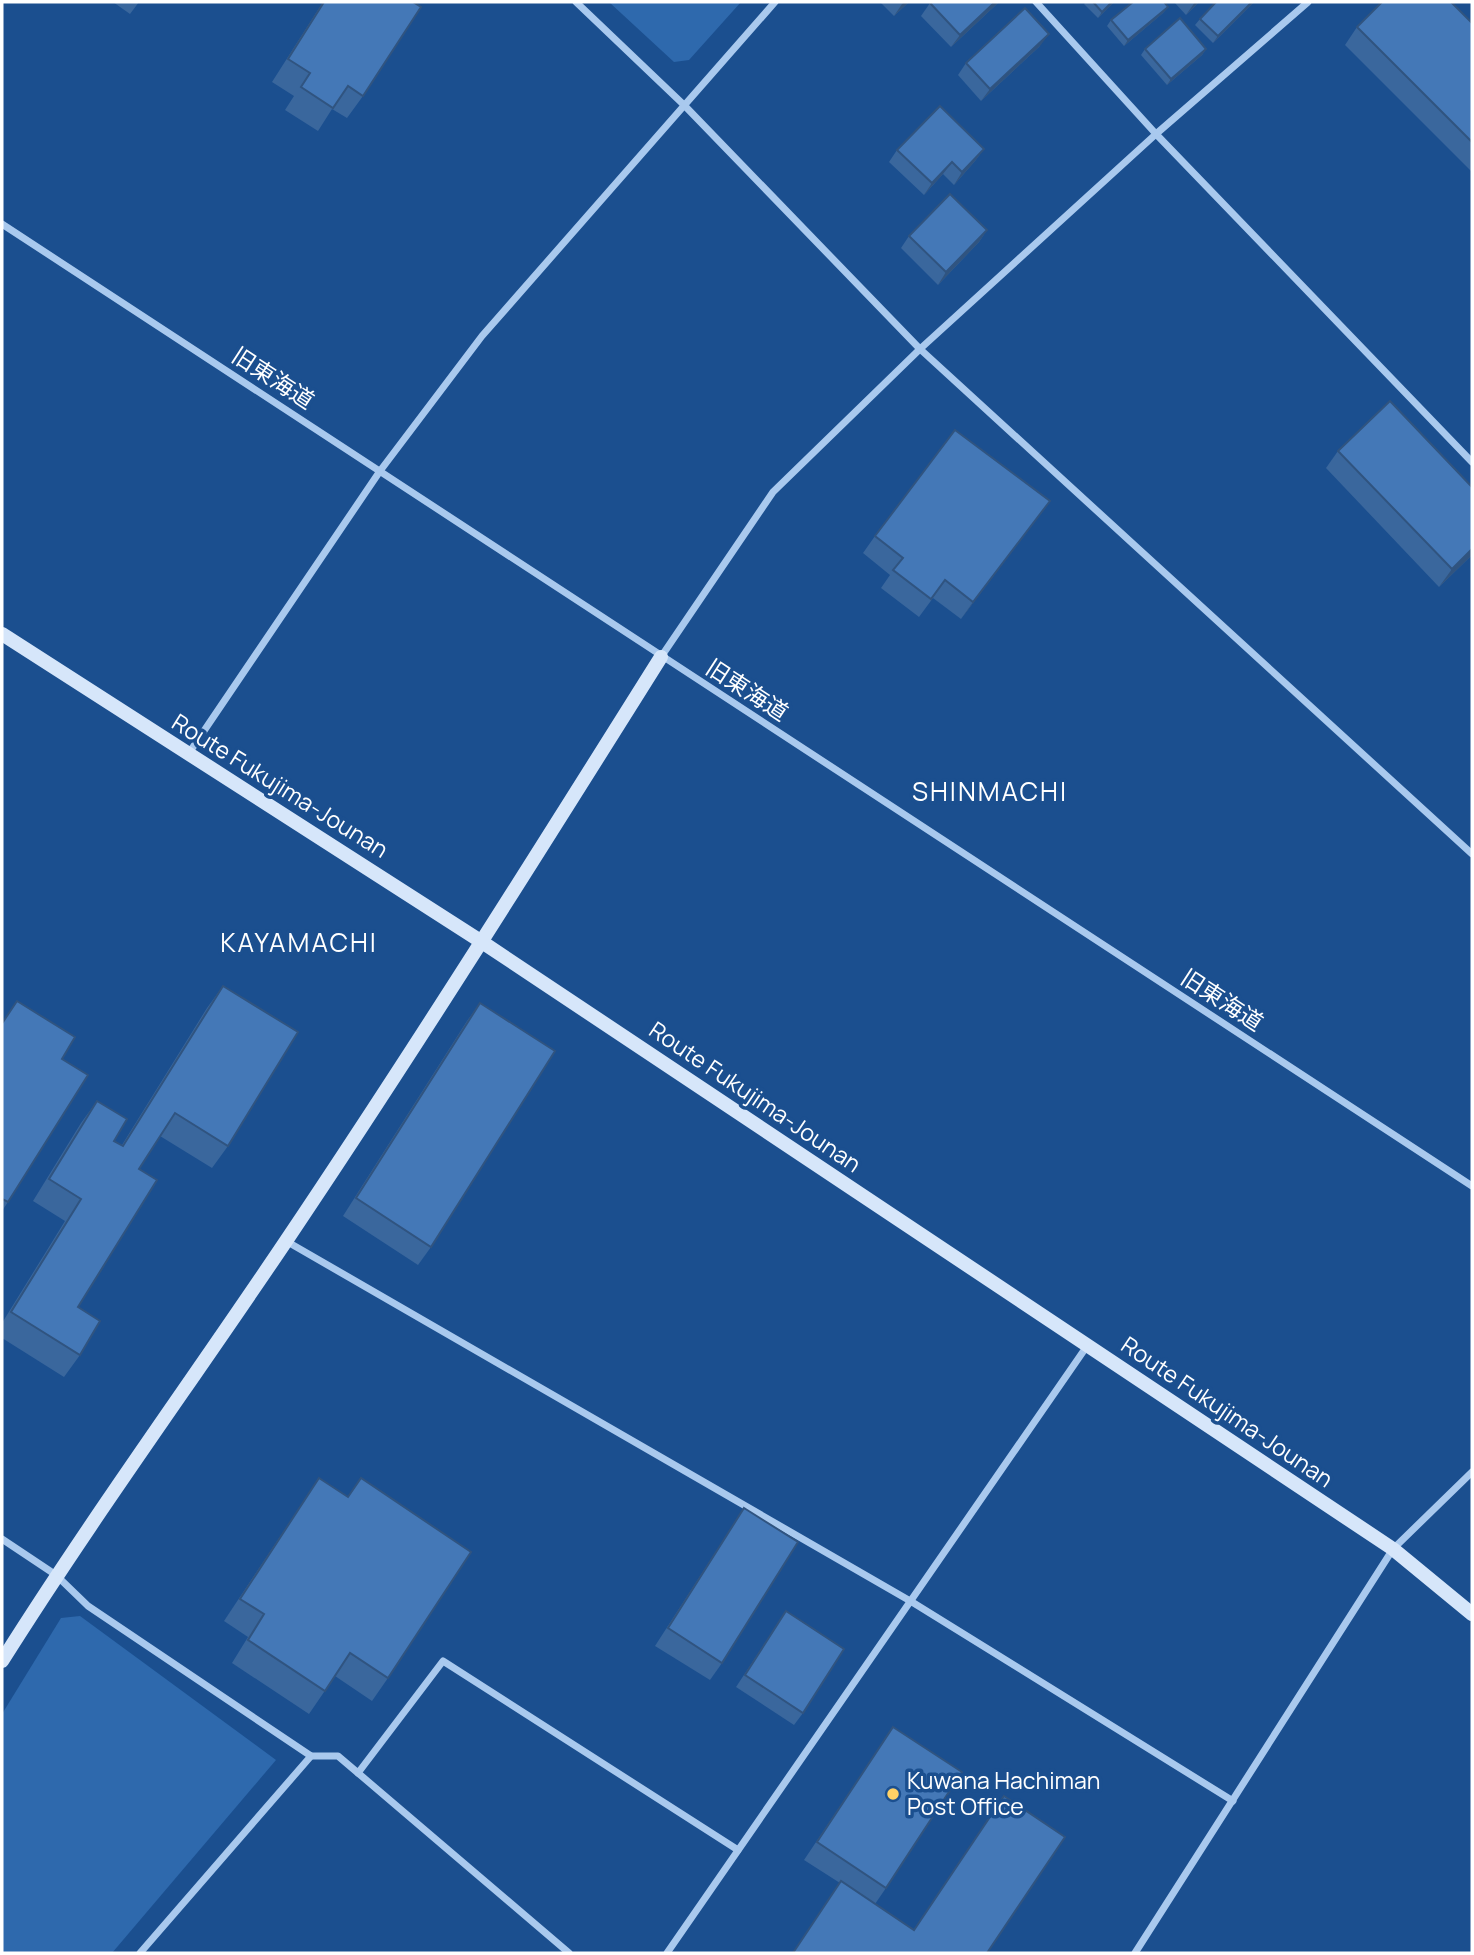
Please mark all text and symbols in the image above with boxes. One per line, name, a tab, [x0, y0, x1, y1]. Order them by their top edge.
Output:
street label: 旧東海道	[226, 339, 321, 416]
street label: 旧東海道	[700, 651, 795, 728]
street label: Route Fukujima-Jounan	[166, 706, 395, 865]
district label: SHINMACHI	[912, 773, 1068, 809]
district label: KAYAMACHI	[220, 924, 378, 960]
street label: 旧東海道	[1175, 961, 1270, 1038]
street label: Route Fukujima-Jounan	[643, 1013, 868, 1179]
street label: Route Fukujima-Jounan	[1115, 1328, 1340, 1494]
place label: Kuwana Hachiman Post Office	[907, 1764, 1101, 1822]
marker: Kuwana Hachiman Post Office	[885, 1786, 901, 1802]

